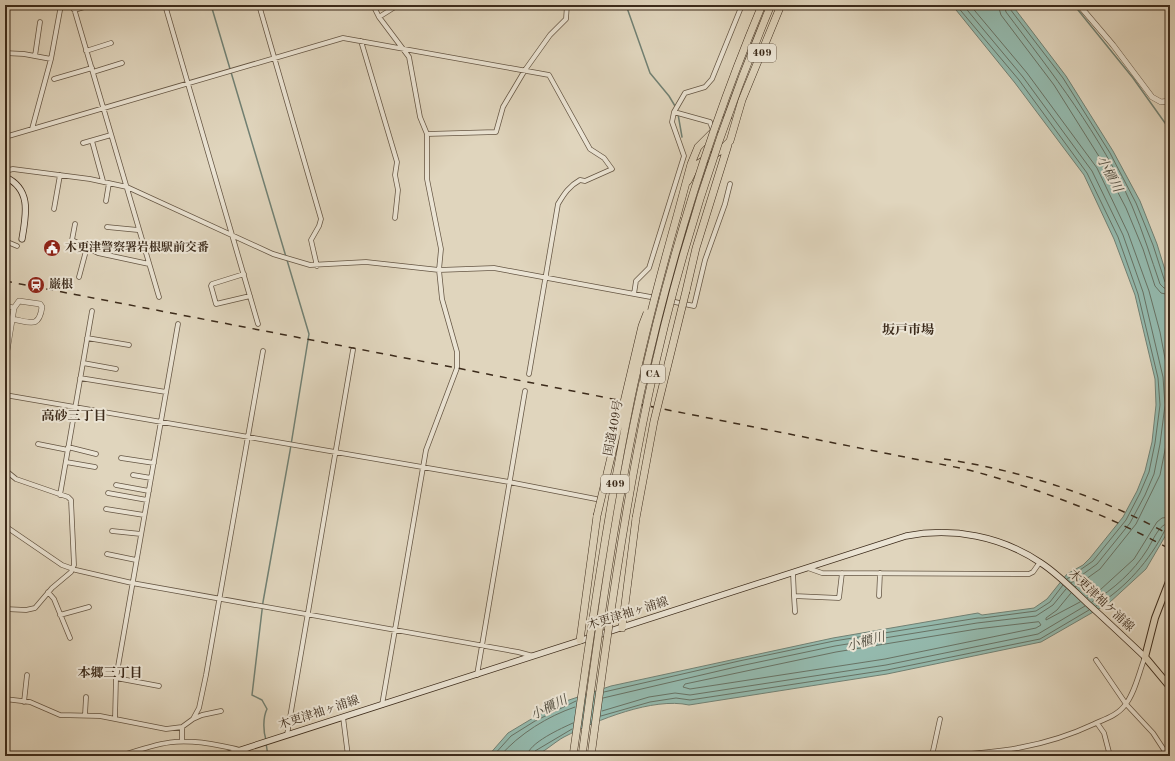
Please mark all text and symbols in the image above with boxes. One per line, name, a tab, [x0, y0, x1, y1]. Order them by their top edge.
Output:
road number: 409	[748, 44, 776, 62]
water label: 小櫃川	[1094, 153, 1126, 196]
public building icon: 木更津警察署岩根駅前交番	[42, 238, 62, 258]
place label: 木更津警察署岩根駅前交番	[65, 240, 209, 254]
station icon: 巌根	[26, 275, 46, 295]
place label: 巌根	[49, 277, 73, 291]
district label: 坂戸市場	[882, 322, 934, 337]
road number: CA	[641, 365, 665, 383]
street label: 国道409号	[601, 399, 625, 457]
district label: 高砂三丁目	[41, 408, 107, 423]
road number: 409	[601, 475, 629, 493]
street label: 木更津袖ケ浦線	[1066, 566, 1137, 634]
street label: 木更津袖ヶ浦線	[585, 594, 670, 632]
water label: 小櫃川	[845, 629, 888, 653]
district label: 本郷三丁目	[77, 665, 143, 680]
street label: 木更津袖ヶ浦線	[277, 692, 361, 732]
water label: 小櫃川	[528, 692, 571, 722]

